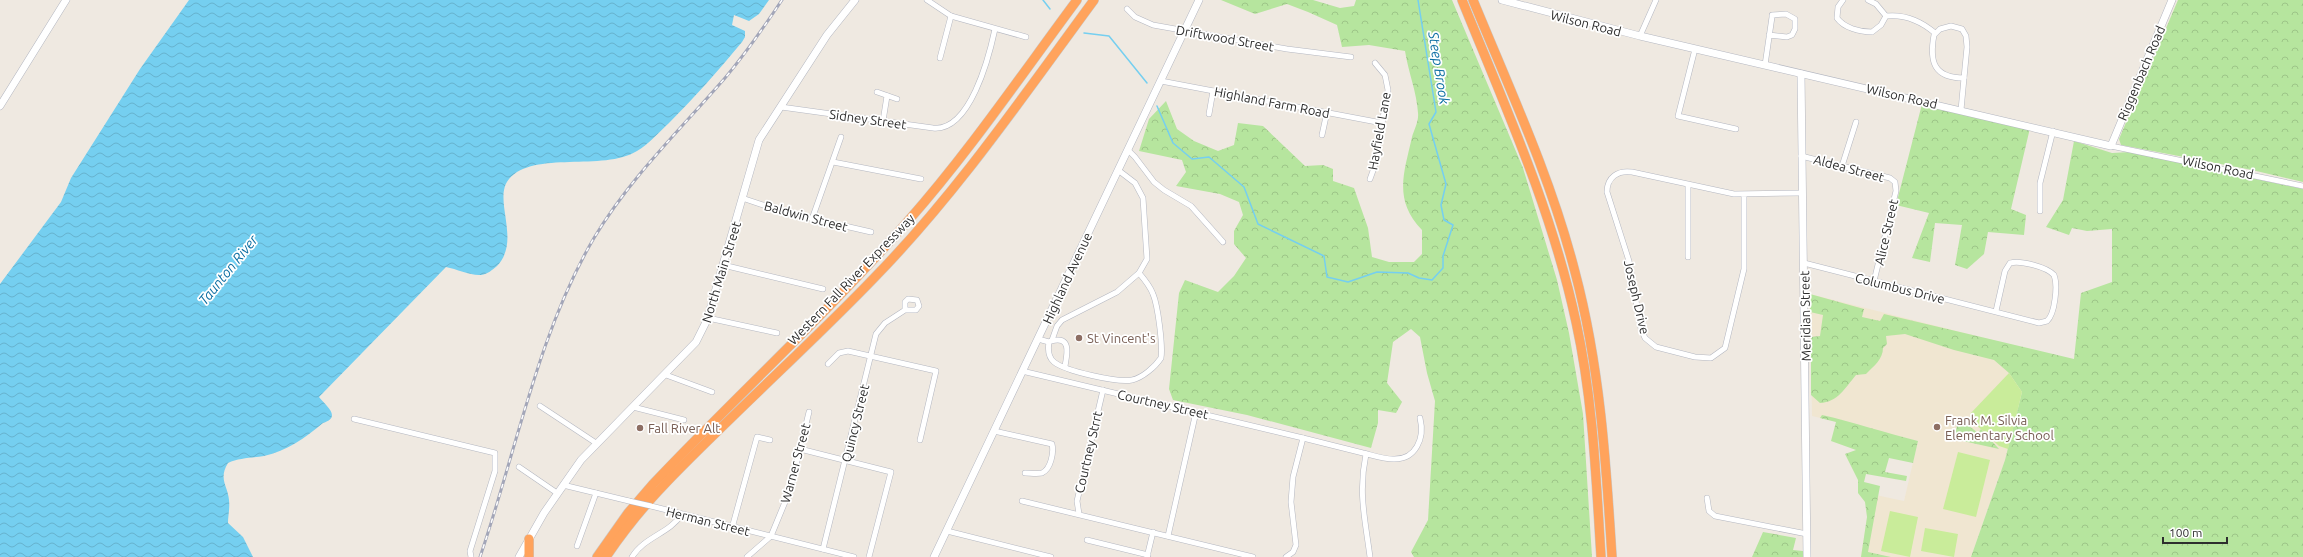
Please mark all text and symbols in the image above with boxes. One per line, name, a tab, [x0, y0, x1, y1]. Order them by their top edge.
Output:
street label: Wilson Road	[1549, 7, 1623, 39]
street label: Driftwood Street	[1175, 22, 1275, 54]
street label: Riggenbach Road	[2115, 24, 2167, 122]
water label: Steep Brook	[1425, 29, 1453, 106]
street label: Wilson Road	[1865, 81, 1939, 111]
street label: Highland Farm Road	[1213, 84, 1331, 120]
street label: Hayfield Lane	[1365, 91, 1393, 171]
street label: Sidney Street	[829, 107, 907, 131]
street label: Aldea Street	[1812, 152, 1886, 184]
street label: Wilson Road	[2181, 153, 2255, 181]
street label: Baldwin Street	[763, 198, 849, 234]
street label: Alice Street	[1872, 198, 1900, 266]
street label: Western Fall River Expressway	[785, 211, 917, 347]
street label: North Main Street	[699, 220, 743, 324]
street label: Highland Avenue	[1040, 230, 1094, 326]
water label: Taunton River	[195, 232, 261, 308]
street label: Joseph Drive	[1622, 259, 1652, 335]
street label: Columbus Drive	[1854, 270, 1946, 306]
street label: Meridian Street	[1797, 271, 1813, 361]
place label: St Vincent's	[1087, 331, 1156, 345]
marker: St Vincent's	[1074, 333, 1084, 343]
street label: Quincy Street	[839, 383, 872, 464]
street label: Courtney Street	[1116, 387, 1210, 421]
street label: Courtney Strrt	[1072, 410, 1104, 494]
place label: Frank M. Silvia Elementary School	[1945, 413, 2054, 442]
place label: Fall River Alt	[648, 421, 720, 435]
street label: Warner Street	[778, 421, 812, 505]
marker: Frank M. Silvia Elementary School	[1932, 422, 1942, 432]
marker: Fall River Alt	[635, 423, 645, 433]
street label: Herman Street	[665, 504, 751, 538]
scale bar	[2163, 519, 2227, 545]
text: 100 m	[2169, 526, 2202, 539]

